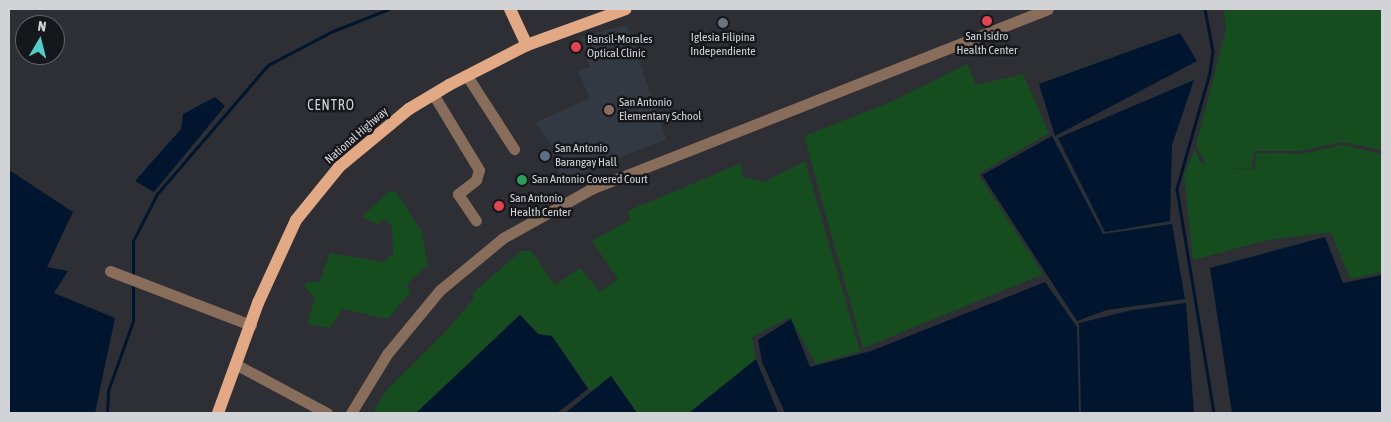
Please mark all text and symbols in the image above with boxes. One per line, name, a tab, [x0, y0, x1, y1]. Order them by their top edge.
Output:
marker: San Isidro Health Center	[980, 14, 994, 28]
north arrow	[15, 15, 65, 65]
marker: Iglesia Filipina Independiente	[717, 17, 729, 29]
text: N	[37, 18, 47, 35]
place label: San Isidro Health Center	[956, 30, 1018, 58]
place label: Iglesia Filipina Independiente	[690, 31, 756, 59]
place label: Bansil-Morales Optical Clinic	[587, 33, 653, 61]
marker: Bansil-Morales Optical Clinic	[569, 40, 583, 54]
place label: San Antonio Elementary School	[619, 96, 701, 124]
district label: CENTRO	[306, 97, 356, 113]
marker: San Antonio Elementary School	[603, 104, 615, 116]
street label: National Highway	[322, 105, 392, 167]
place label: San Antonio Barangay Hall	[555, 142, 617, 170]
marker: San Antonio Barangay Hall	[539, 150, 551, 162]
place label: San Antonio Covered Court	[532, 173, 648, 187]
marker: San Antonio Covered Court	[516, 174, 528, 186]
place label: San Antonio Health Center	[510, 192, 571, 220]
marker: San Antonio Health Center	[492, 199, 506, 213]

